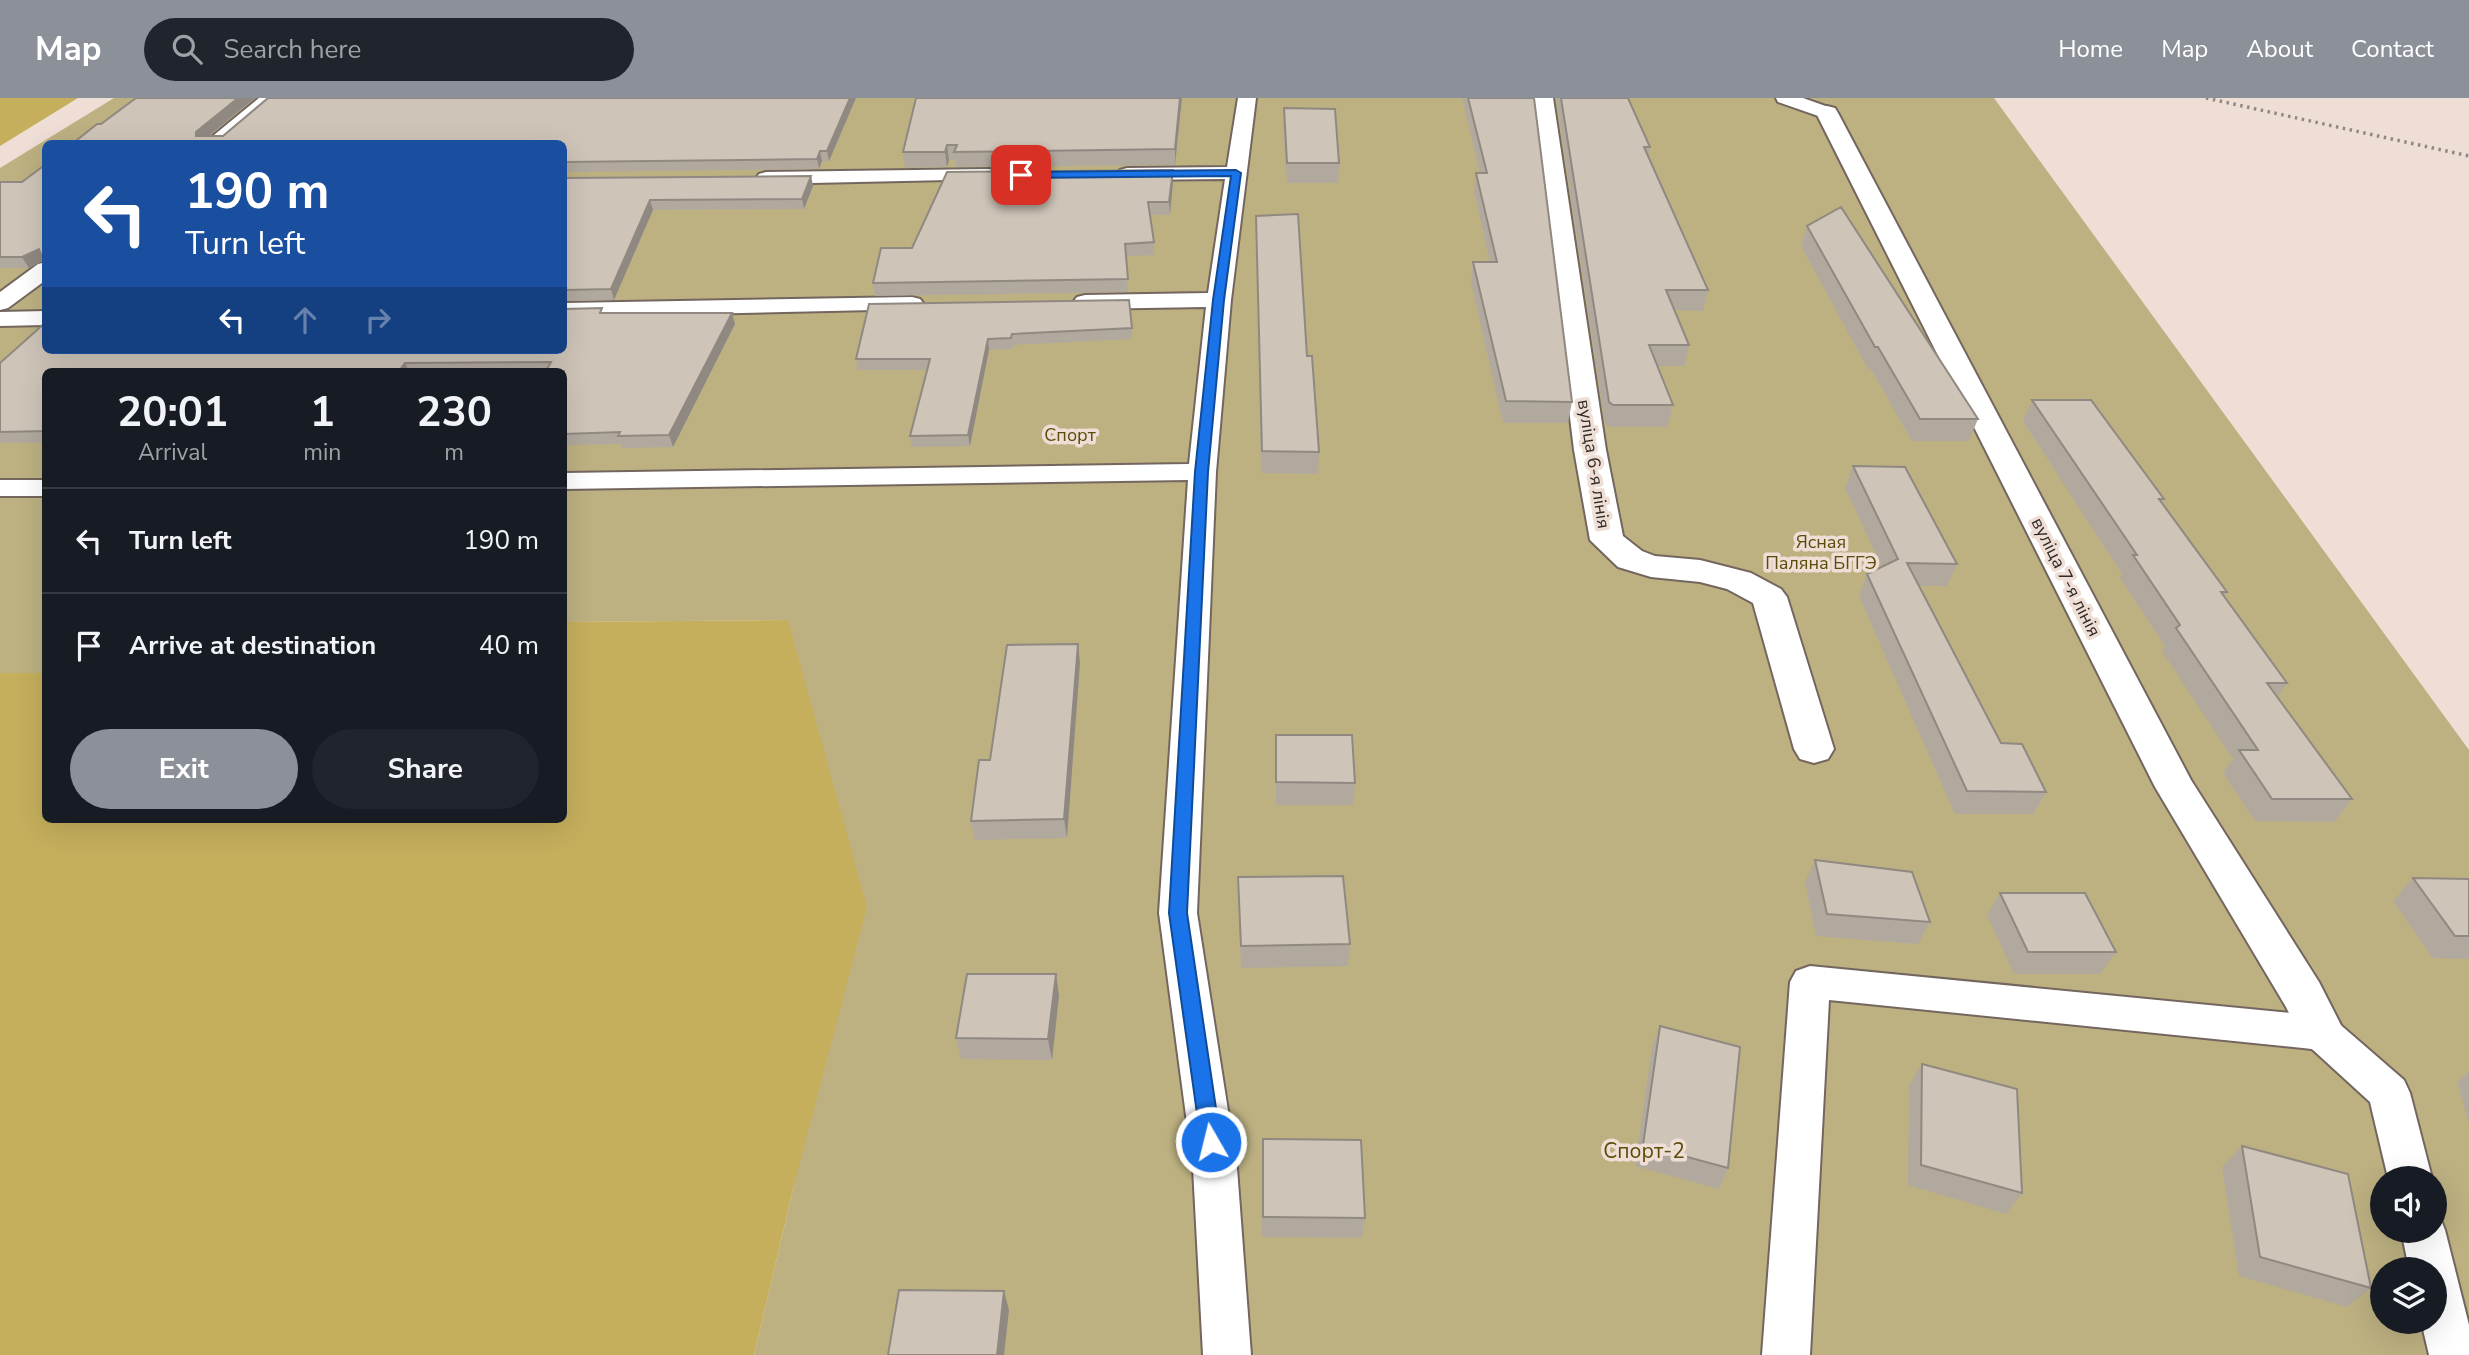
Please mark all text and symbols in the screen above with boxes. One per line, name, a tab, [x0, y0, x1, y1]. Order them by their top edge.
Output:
search box	[144, 18, 634, 81]
text: Map	[35, 27, 102, 72]
icon: search	[168, 30, 206, 68]
text: Search here	[224, 32, 361, 67]
text: Home	[2058, 33, 2123, 65]
text: Map	[2161, 33, 2208, 65]
text: About	[2246, 33, 2313, 65]
text: Contact	[2351, 33, 2434, 65]
pin	[991, 145, 1051, 205]
icon: arrive	[1002, 156, 1040, 194]
text: 190 m	[185, 158, 329, 225]
icon: left	[70, 168, 161, 259]
text: Turn left	[185, 222, 305, 265]
icon: left	[213, 301, 251, 339]
icon: ahead	[286, 301, 324, 339]
icon: right	[359, 301, 397, 339]
text: 20:01	[117, 384, 228, 441]
text: 1	[310, 384, 335, 441]
text: 230	[416, 384, 492, 441]
street label: вуліца 6-я лінія	[1572, 398, 1616, 530]
park label: Спорт	[1044, 423, 1096, 447]
text: Arrival	[138, 437, 207, 468]
text: min	[303, 437, 341, 468]
text: m	[444, 437, 464, 468]
street label: вуліца 7-я лінія	[2026, 513, 2106, 641]
icon: left	[70, 522, 108, 560]
text: Turn left	[129, 523, 232, 558]
text: 190 m	[463, 523, 539, 558]
park label: Ясная Паляна БГГЭ	[1765, 530, 1877, 575]
icon: arrive	[70, 627, 108, 665]
text: Arrive at destination	[129, 628, 376, 663]
text: 40 m	[479, 628, 539, 663]
button: Exit	[70, 729, 298, 809]
button: Share	[312, 729, 539, 809]
position arrow	[1174, 1105, 1248, 1179]
park label: Спорт-2	[1603, 1137, 1685, 1165]
map controls	[2370, 1166, 2447, 1334]
button: sound	[2370, 1166, 2447, 1243]
button: layers	[2370, 1257, 2447, 1334]

